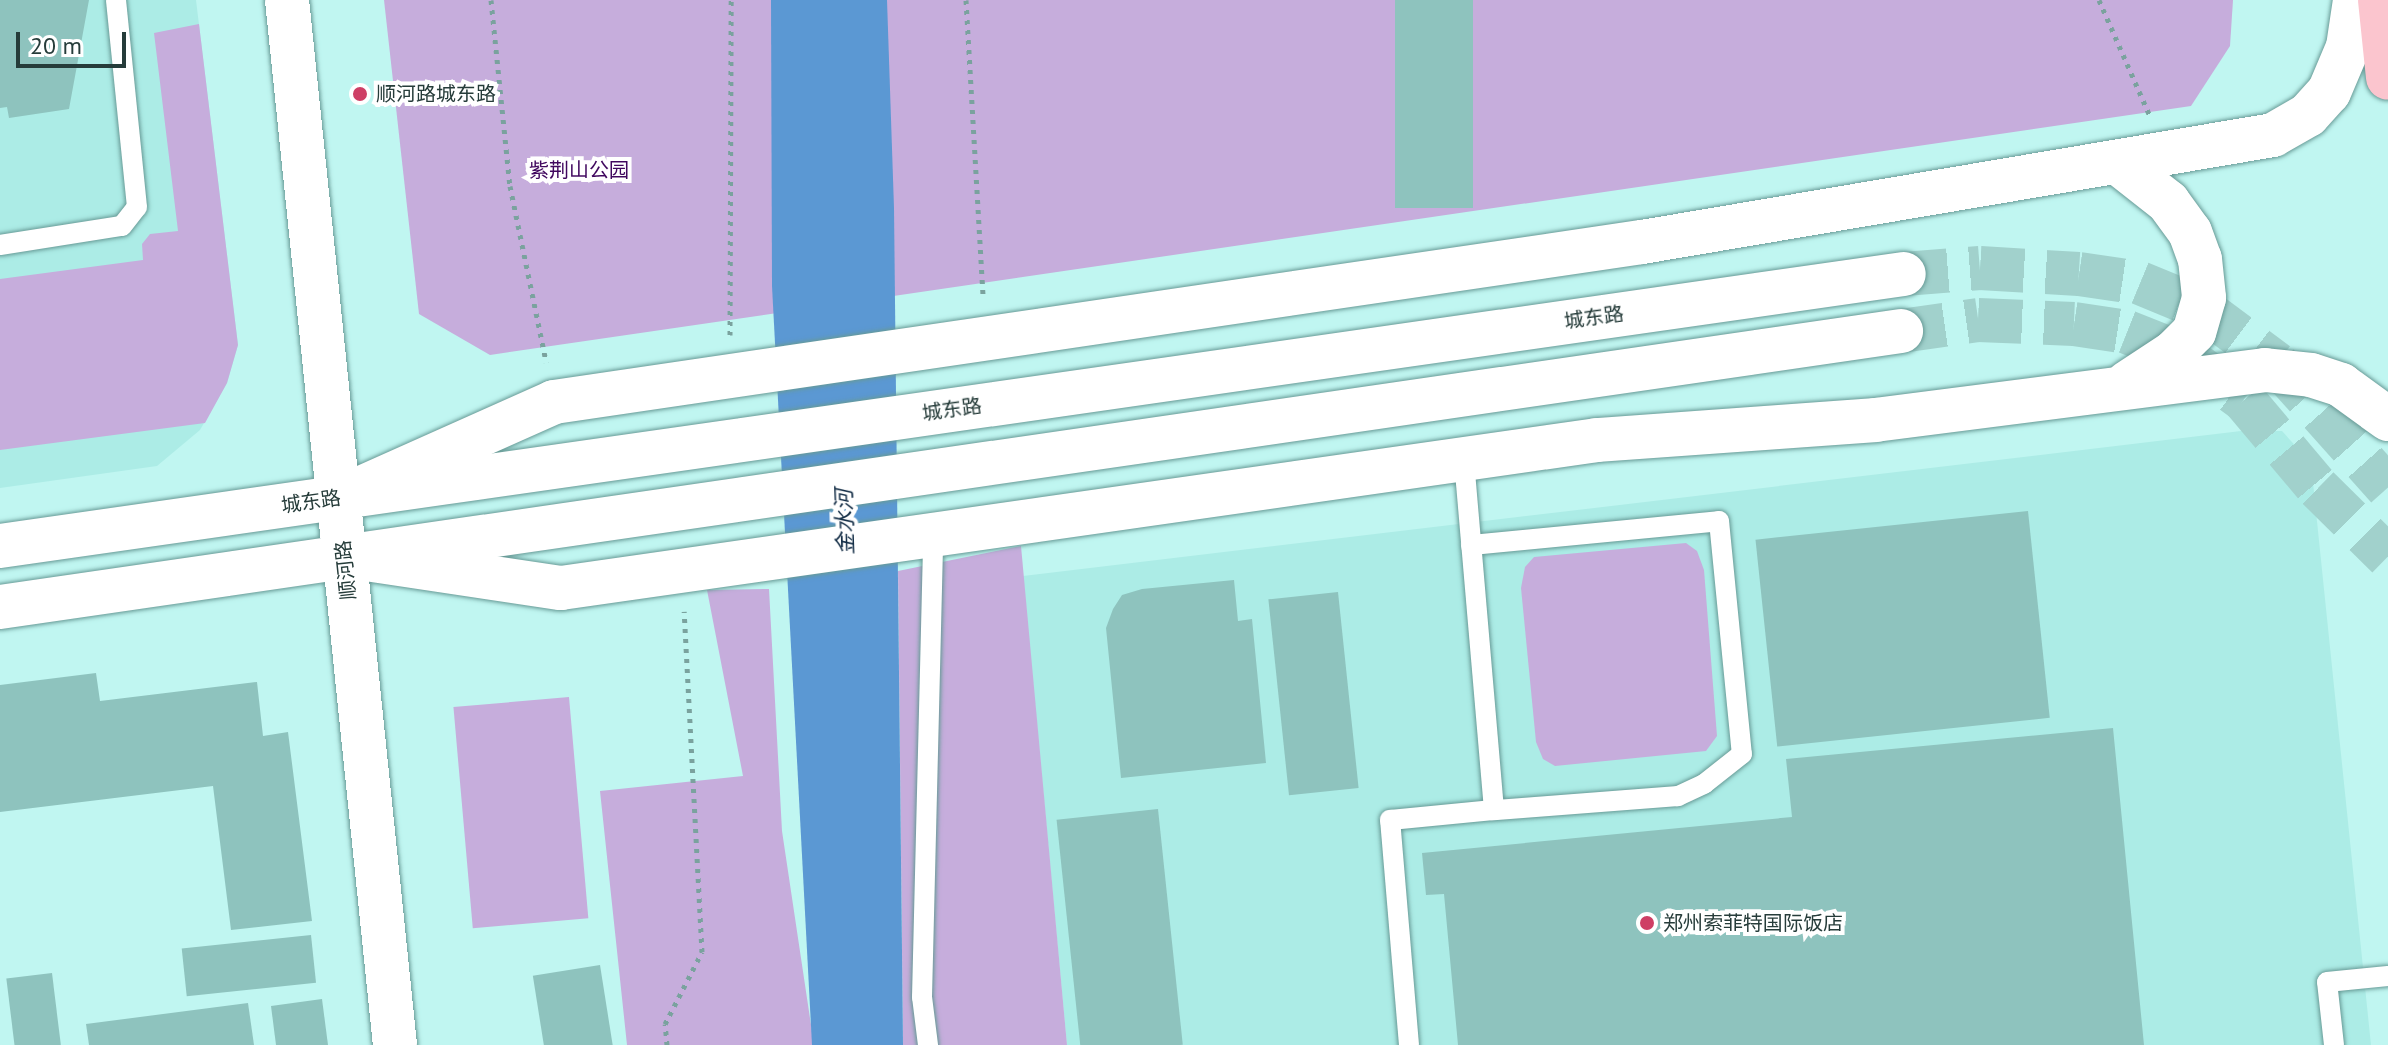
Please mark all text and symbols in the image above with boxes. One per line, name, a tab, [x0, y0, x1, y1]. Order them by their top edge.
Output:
scale bar	[20, 16, 130, 66]
text: 20 m	[30, 30, 82, 61]
place label: 顺河路城东路	[376, 82, 496, 106]
marker: 顺河路城东路	[351, 85, 369, 103]
park label: 紫荆山公园	[529, 158, 629, 182]
street label: 城东路	[1563, 302, 1625, 334]
street label: 城东路	[921, 394, 983, 426]
street label: 城东路	[280, 486, 342, 518]
water label: 金水河	[831, 489, 859, 555]
street label: 顺河路	[331, 539, 361, 601]
place label: 郑州索菲特国际饭店	[1663, 911, 1843, 935]
marker: 郑州索菲特国际饭店	[1638, 914, 1656, 932]

